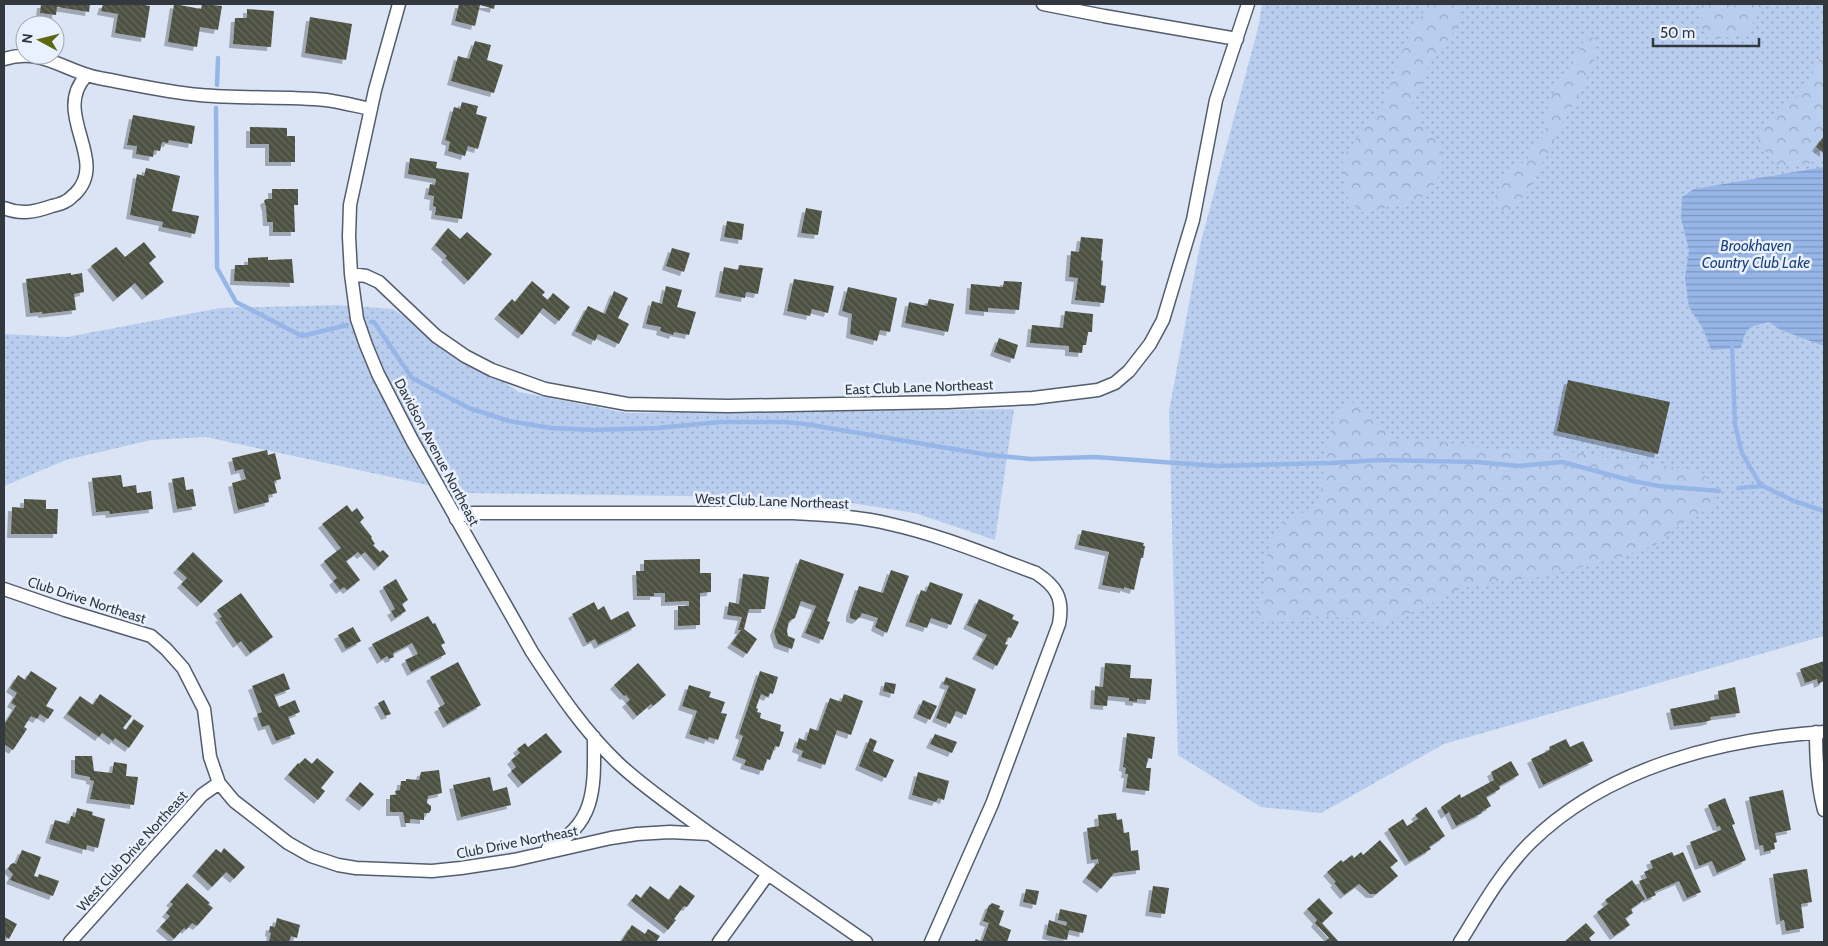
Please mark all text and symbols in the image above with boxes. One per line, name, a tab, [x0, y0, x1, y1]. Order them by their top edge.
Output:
north arrow	[15, 15, 65, 65]
scale bar	[1653, 15, 1759, 47]
text: 50 m	[1660, 24, 1695, 42]
text: N	[18, 32, 37, 44]
water label: Brookhaven Country Club Lake	[1702, 237, 1810, 272]
street label: Davidson Avenue Northeast	[390, 375, 484, 529]
street label: East Club Lane Northeast	[844, 375, 994, 399]
street label: West Club Lane Northeast	[695, 489, 850, 513]
street label: Club Drive Northeast	[26, 572, 149, 628]
street label: West Club Drive Northeast	[73, 787, 191, 915]
street label: Club Drive Northeast	[455, 821, 579, 863]

